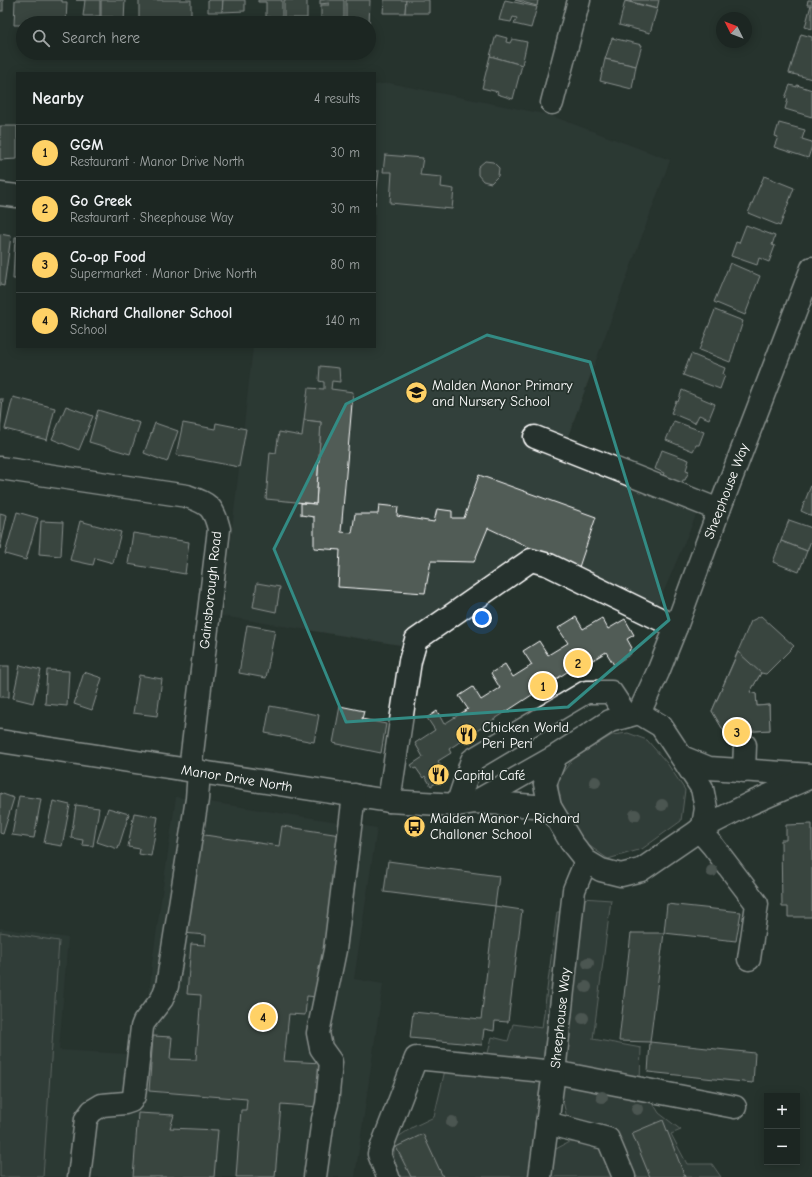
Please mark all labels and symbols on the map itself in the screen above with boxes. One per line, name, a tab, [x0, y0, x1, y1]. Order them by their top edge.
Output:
north arrow	[716, 12, 752, 48]
place label: Malden Manor Primary and Nursery School	[432, 377, 573, 410]
school or university icon: Malden Manor Primary and Nursery School	[403, 380, 429, 406]
street label: Sheephouse Way	[700, 440, 753, 541]
street label: Gainsborough Road	[196, 530, 225, 650]
your location	[472, 608, 492, 628]
pin: 2	[565, 648, 591, 678]
pin: 1	[530, 671, 556, 701]
pin: 3	[724, 717, 750, 747]
place label: Chicken World Peri Peri	[482, 719, 569, 752]
restaurant icon: Chicken World Peri Peri	[454, 722, 480, 748]
street label: Manor Drive North	[180, 761, 294, 796]
restaurant icon: Capital Café	[425, 762, 451, 788]
place label: Capital Café	[454, 767, 525, 784]
place label: Malden Manor / Richard Challoner School	[430, 810, 580, 843]
bus stop icon: Malden Manor / Richard Challoner School	[402, 813, 428, 839]
street label: Sheephouse Way	[547, 966, 574, 1069]
pin: 4	[250, 1002, 276, 1032]

